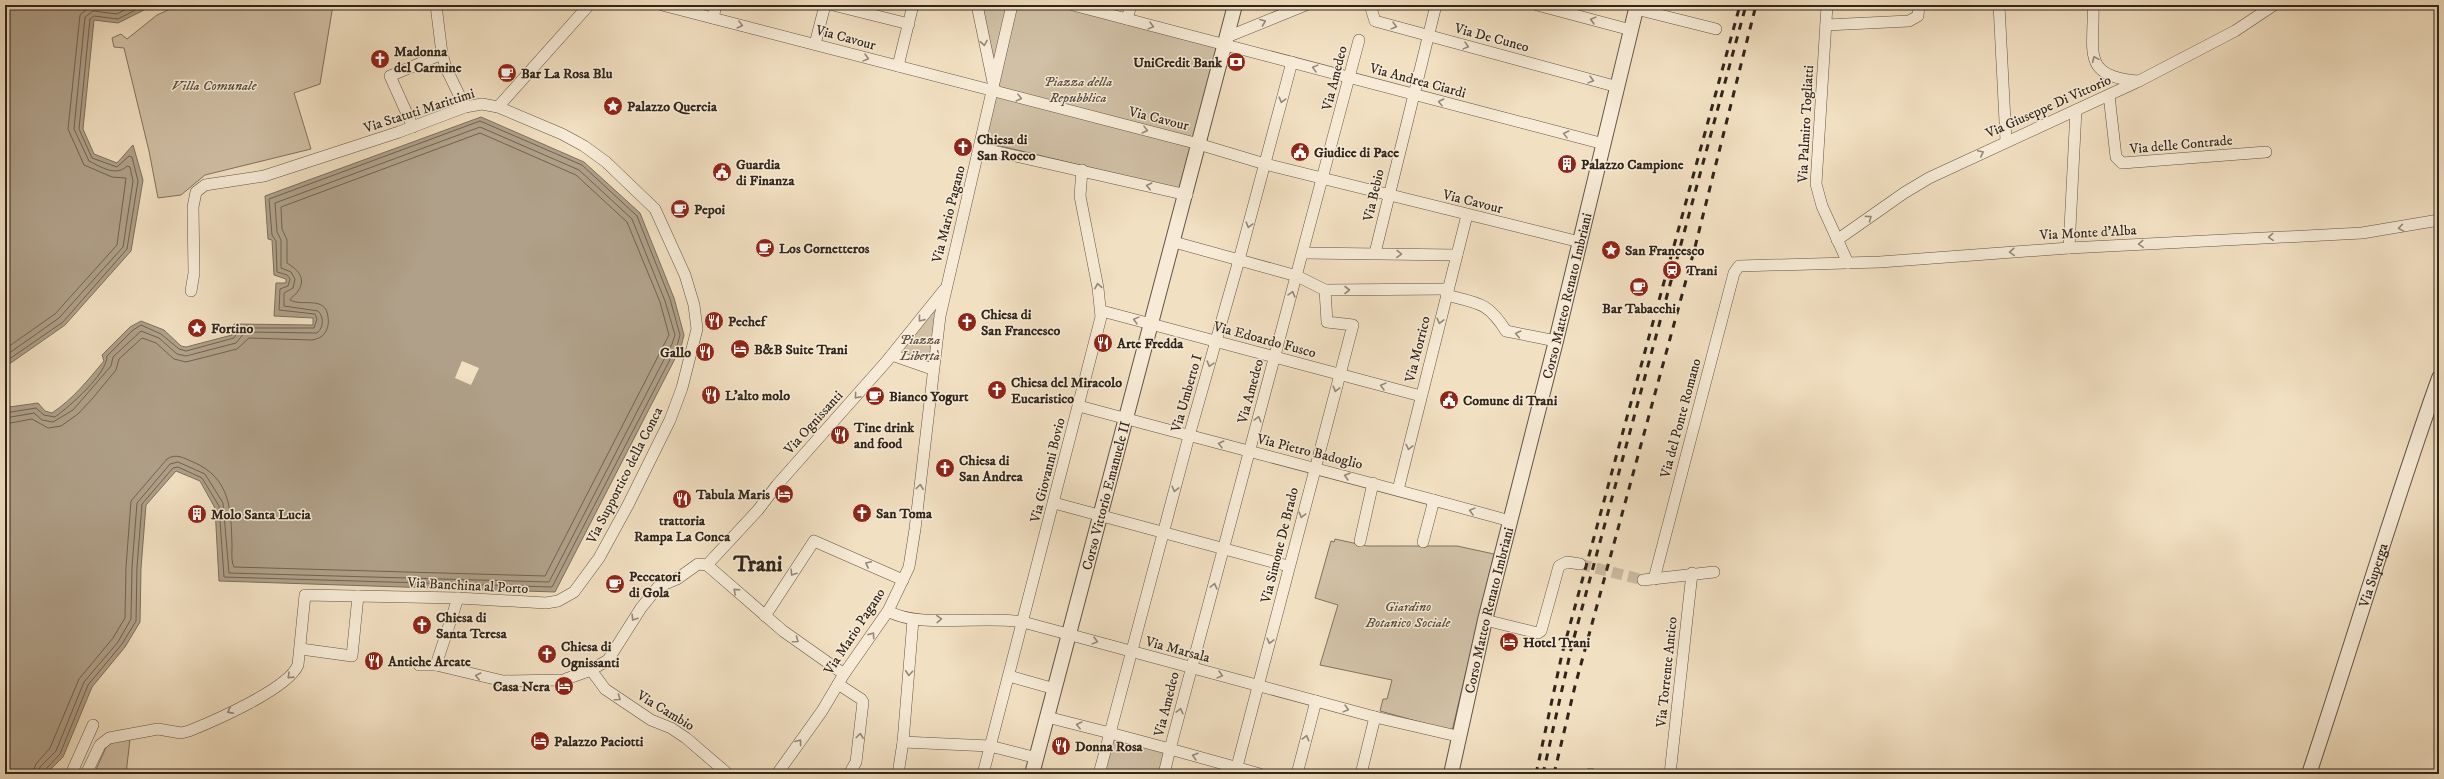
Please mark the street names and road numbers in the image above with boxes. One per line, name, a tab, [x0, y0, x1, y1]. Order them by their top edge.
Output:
street label: Via De Cuneo	[1451, 19, 1531, 57]
street label: Via Cavour	[813, 21, 878, 55]
street label: Via Amedeo	[1318, 44, 1352, 113]
street label: Via Andrea Ciardi	[1367, 59, 1468, 103]
street label: Via Palmiro Togliatti	[1794, 64, 1818, 184]
street label: Via Giuseppe Di Vittorio	[1982, 71, 2114, 143]
street label: Via Statuti Marittimi	[361, 84, 477, 138]
street label: Via Cavour	[1126, 103, 1191, 135]
street label: Via delle Contrade	[2128, 132, 2233, 159]
street label: Via Mario Pagano	[928, 164, 970, 266]
street label: Via Bebio	[1359, 167, 1389, 224]
street label: Via Cavour	[1440, 186, 1505, 218]
street label: Corso Matteo Renato Imbriani	[1539, 211, 1597, 381]
street label: Via Monte d'Alba	[2038, 221, 2137, 245]
street label: Via Morrico	[1401, 314, 1435, 385]
street label: Via Edoardo Fusco	[1211, 317, 1318, 362]
street label: Via Umberto I	[1167, 352, 1207, 435]
street label: Via del Ponte Romano	[1656, 356, 1706, 481]
street label: Via Amedeo	[1233, 357, 1268, 426]
street label: Via Ognissanti	[780, 387, 847, 459]
street label: Via Supportico della Conca	[582, 404, 667, 548]
street label: Via Giovanni Bovio	[1026, 416, 1070, 525]
street label: Corso Vittorio Emanuele II	[1078, 419, 1135, 572]
street label: Via Pietro Badoglio	[1254, 430, 1365, 474]
street label: Via Simone De Brado	[1257, 485, 1303, 606]
street label: Corso Matteo Renato Imbriani	[1461, 525, 1518, 695]
street label: Via Superga	[2355, 541, 2393, 611]
street label: Via Banchina al Porto	[406, 574, 529, 598]
street label: Via Mario Pagano	[820, 585, 890, 679]
street label: Via Torrente Antico	[1652, 616, 1682, 729]
street label: Via Marsala	[1143, 632, 1212, 667]
street label: Via Amedeo	[1150, 670, 1184, 739]
street label: Via Cambio	[633, 686, 698, 735]

